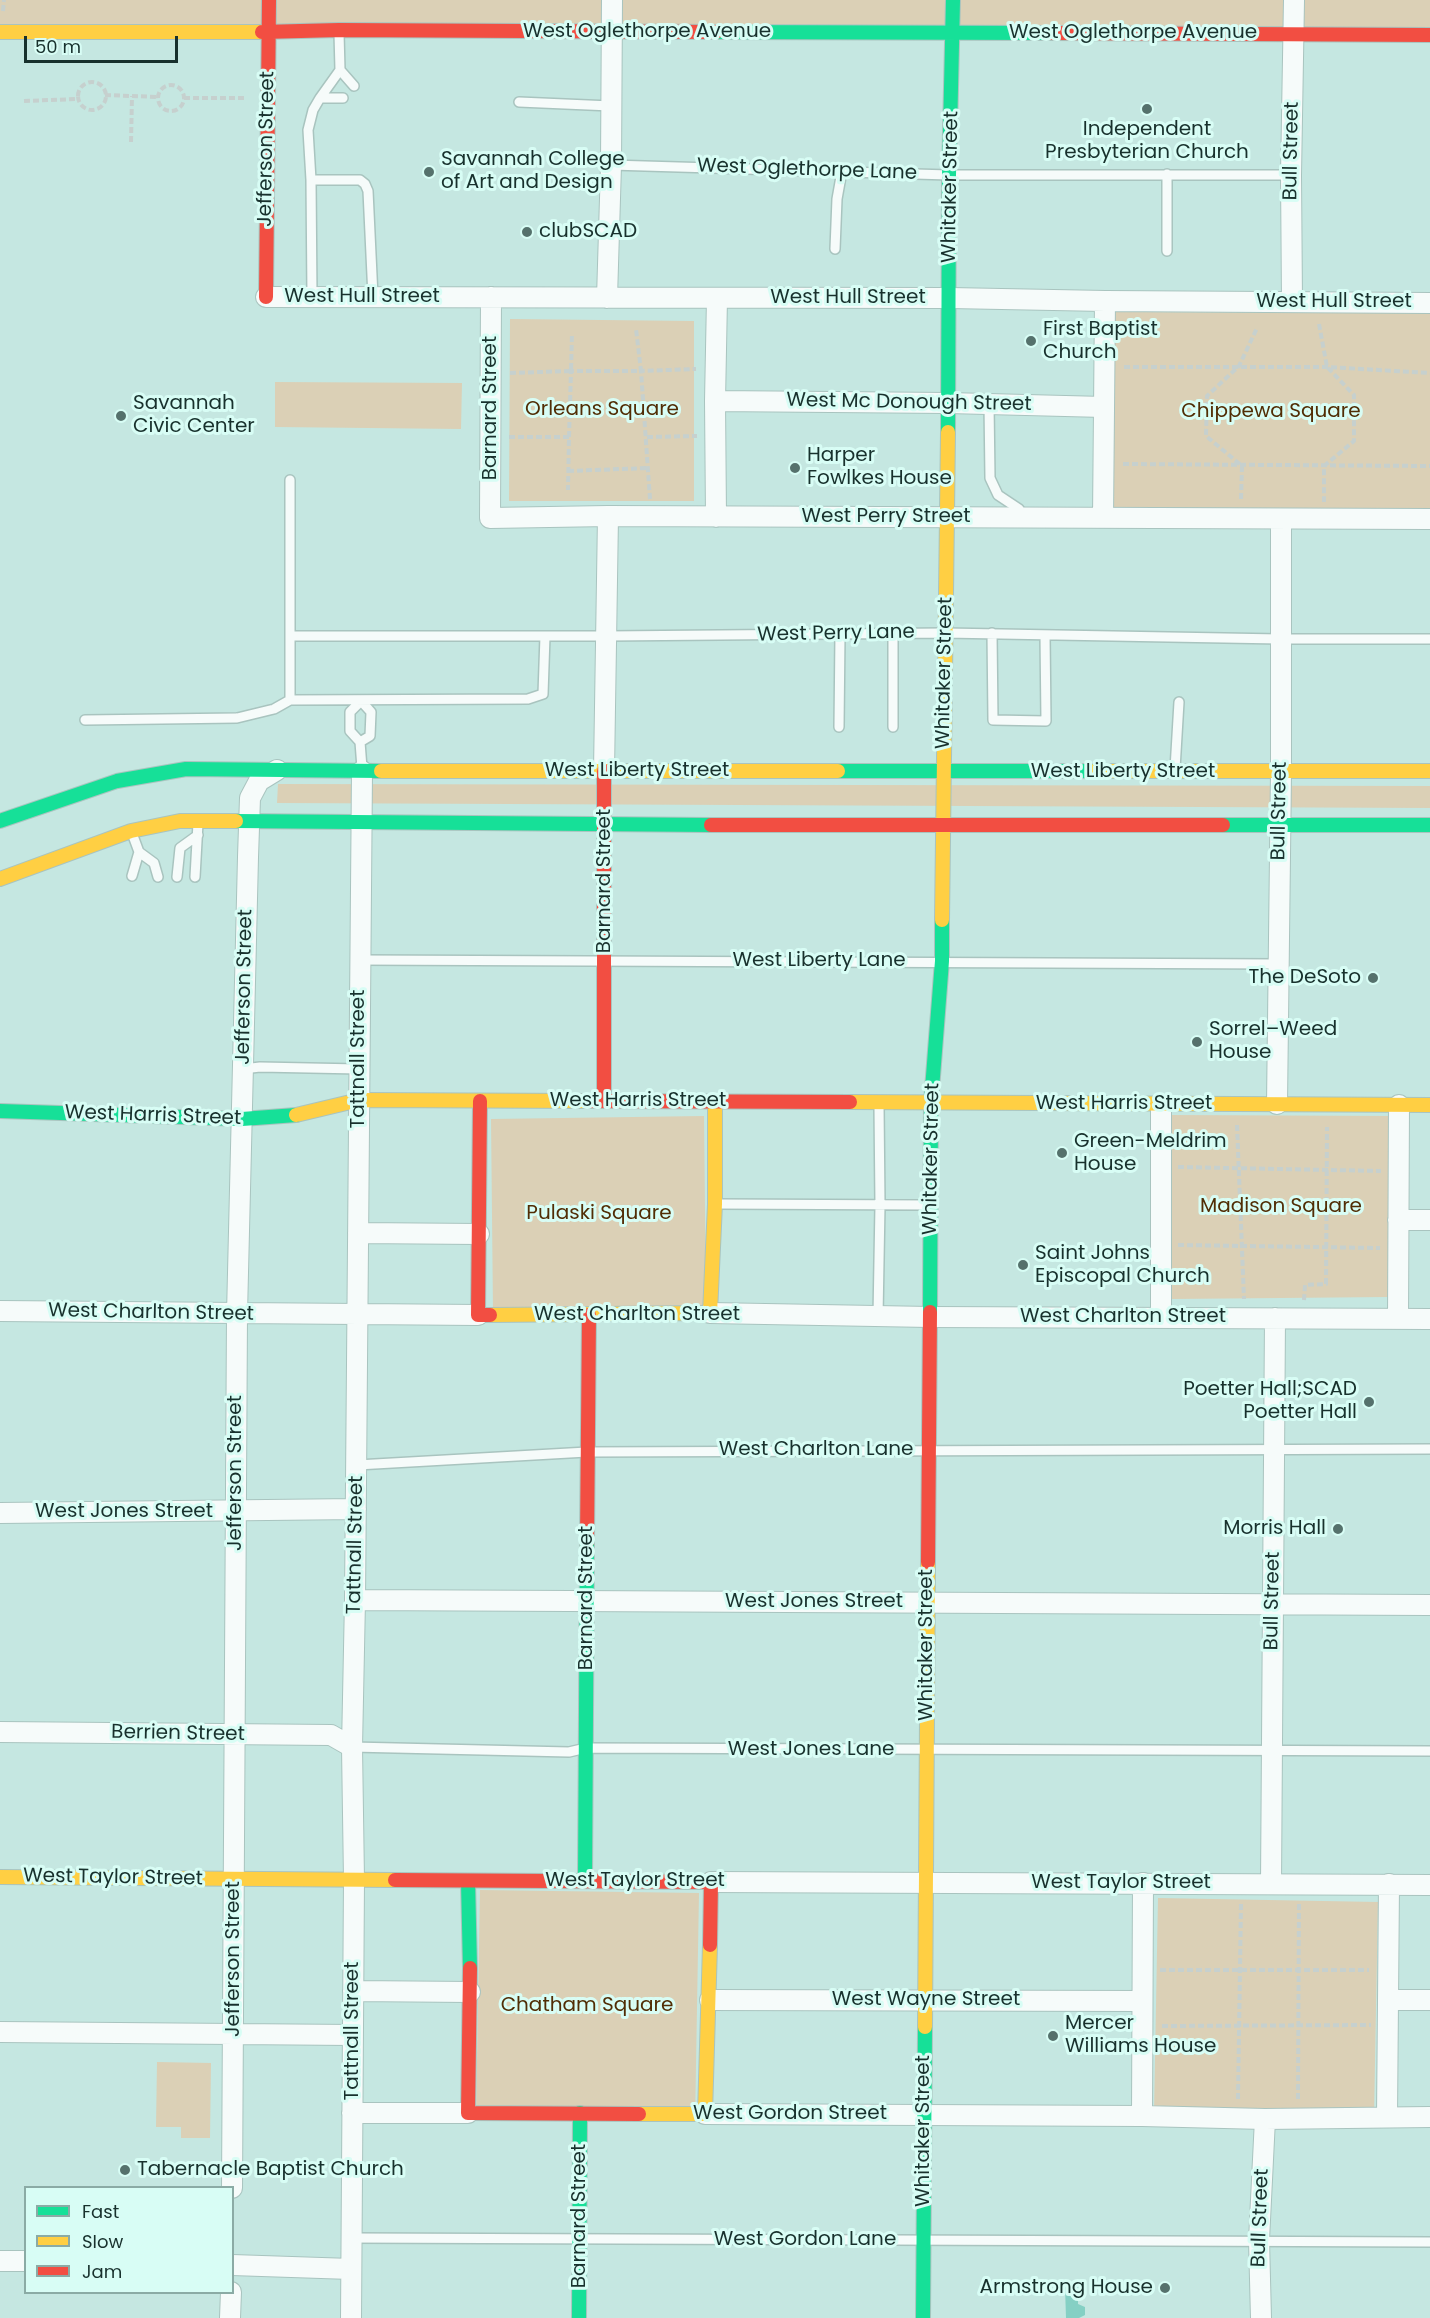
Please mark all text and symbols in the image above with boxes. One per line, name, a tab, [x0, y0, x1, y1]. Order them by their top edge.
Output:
street label: West Oglethorpe Avenue	[523, 20, 771, 44]
street label: West Oglethorpe Avenue	[1009, 21, 1257, 45]
scale bar	[27, 24, 182, 62]
text: 50 m	[35, 34, 81, 59]
street label: Jefferson Street	[254, 71, 280, 227]
street label: Bull Street	[1279, 101, 1305, 201]
marker: Independent Presbyterian Church	[1140, 102, 1154, 116]
street label: Whitaker Street	[938, 111, 964, 263]
place label: Independent Presbyterian Church	[1045, 118, 1249, 165]
place label: Savannah College of Art and Design	[441, 148, 625, 195]
street label: West Oglethorpe Lane	[696, 154, 918, 186]
marker: Savannah College of Art and Design	[422, 165, 436, 179]
place label: clubSCAD	[539, 220, 637, 244]
marker: clubSCAD	[520, 225, 534, 239]
street label: West Hull Street	[284, 285, 440, 309]
street label: West Hull Street	[770, 286, 926, 310]
street label: West Hull Street	[1256, 290, 1412, 314]
place label: First Baptist Church	[1043, 318, 1158, 365]
marker: First Baptist Church	[1024, 334, 1038, 348]
street label: Barnard Street	[479, 336, 503, 480]
street label: West Mc Donough Street	[786, 389, 1032, 417]
place label: Savannah Civic Center	[133, 392, 255, 439]
park label: Orleans Square	[525, 398, 679, 422]
park label: Chippewa Square	[1181, 400, 1361, 424]
marker: Savannah Civic Center	[114, 409, 128, 423]
place label: Harper Fowlkes House	[807, 444, 952, 491]
marker: Harper Fowlkes House	[788, 461, 802, 475]
street label: West Perry Street	[801, 505, 971, 529]
street label: Whitaker Street	[932, 597, 958, 749]
street label: West Perry Lane	[757, 621, 915, 647]
street label: West Liberty Street	[545, 759, 729, 783]
street label: West Liberty Street	[1031, 760, 1215, 784]
street label: Bull Street	[1267, 761, 1293, 861]
street label: Barnard Street	[593, 809, 617, 953]
street label: Jefferson Street	[232, 909, 258, 1065]
street label: West Liberty Lane	[732, 949, 906, 973]
place label: The DeSoto	[1248, 966, 1361, 990]
marker: The DeSoto	[1366, 971, 1380, 985]
street label: Tattnall Street	[347, 990, 371, 1128]
place label: Sorrel–Weed House	[1209, 1018, 1337, 1065]
marker: Sorrel–Weed House	[1190, 1035, 1204, 1049]
street label: Whitaker Street	[919, 1083, 945, 1235]
street label: West Harris Street	[550, 1089, 726, 1113]
street label: West Harris Street	[1036, 1092, 1212, 1116]
street label: West Harris Street	[64, 1101, 242, 1131]
place label: Green-Meldrim House	[1074, 1130, 1227, 1177]
marker: Green-Meldrim House	[1055, 1146, 1069, 1160]
park label: Madison Square	[1200, 1195, 1362, 1219]
park label: Pulaski Square	[526, 1202, 672, 1226]
place label: Saint Johns Episcopal Church	[1035, 1242, 1210, 1289]
marker: Saint Johns Episcopal Church	[1016, 1258, 1030, 1272]
street label: West Charlton Street	[48, 1299, 254, 1327]
street label: West Charlton Street	[534, 1303, 740, 1327]
street label: West Charlton Street	[1020, 1305, 1226, 1329]
place label: Poetter Hall;SCAD Poetter Hall	[1183, 1378, 1357, 1425]
street label: Jefferson Street	[224, 1395, 248, 1551]
marker: Poetter Hall;SCAD Poetter Hall	[1362, 1395, 1376, 1409]
street label: West Charlton Lane	[719, 1438, 913, 1462]
street label: Tattnall Street	[343, 1475, 369, 1615]
street label: West Jones Street	[35, 1500, 213, 1524]
place label: Morris Hall	[1223, 1517, 1326, 1541]
marker: Morris Hall	[1331, 1522, 1345, 1536]
street label: Barnard Street	[575, 1526, 599, 1670]
street label: Bull Street	[1260, 1551, 1286, 1651]
street label: Whitaker Street	[915, 1569, 939, 1721]
street label: West Jones Street	[725, 1590, 903, 1614]
street label: Berrien Street	[111, 1721, 245, 1747]
street label: West Jones Lane	[728, 1738, 894, 1762]
street label: West Taylor Street	[23, 1864, 203, 1892]
street label: West Taylor Street	[545, 1869, 725, 1893]
street label: West Taylor Street	[1031, 1871, 1211, 1895]
street label: Jefferson Street	[222, 1881, 246, 2037]
street label: Tattnall Street	[341, 1962, 365, 2100]
street label: West Wayne Street	[832, 1988, 1020, 2012]
park label: Chatham Square	[501, 1994, 673, 2018]
place label: Mercer Williams House	[1065, 2012, 1216, 2059]
marker: Mercer Williams House	[1046, 2029, 1060, 2043]
street label: Whitaker Street	[912, 2055, 936, 2207]
street label: West Gordon Street	[693, 2102, 887, 2126]
street label: Barnard Street	[568, 2144, 592, 2288]
place label: Tabernacle Baptist Church	[137, 2158, 404, 2182]
marker: Tabernacle Baptist Church	[118, 2163, 132, 2177]
street label: Bull Street	[1247, 2168, 1275, 2268]
legend	[24, 2186, 234, 2294]
text: Fast	[82, 2199, 119, 2224]
street label: West Gordon Lane	[714, 2228, 896, 2252]
text: Slow	[82, 2229, 123, 2254]
text: Jam	[82, 2259, 122, 2284]
place label: Armstrong House	[980, 2276, 1153, 2300]
marker: Armstrong House	[1158, 2281, 1172, 2295]

